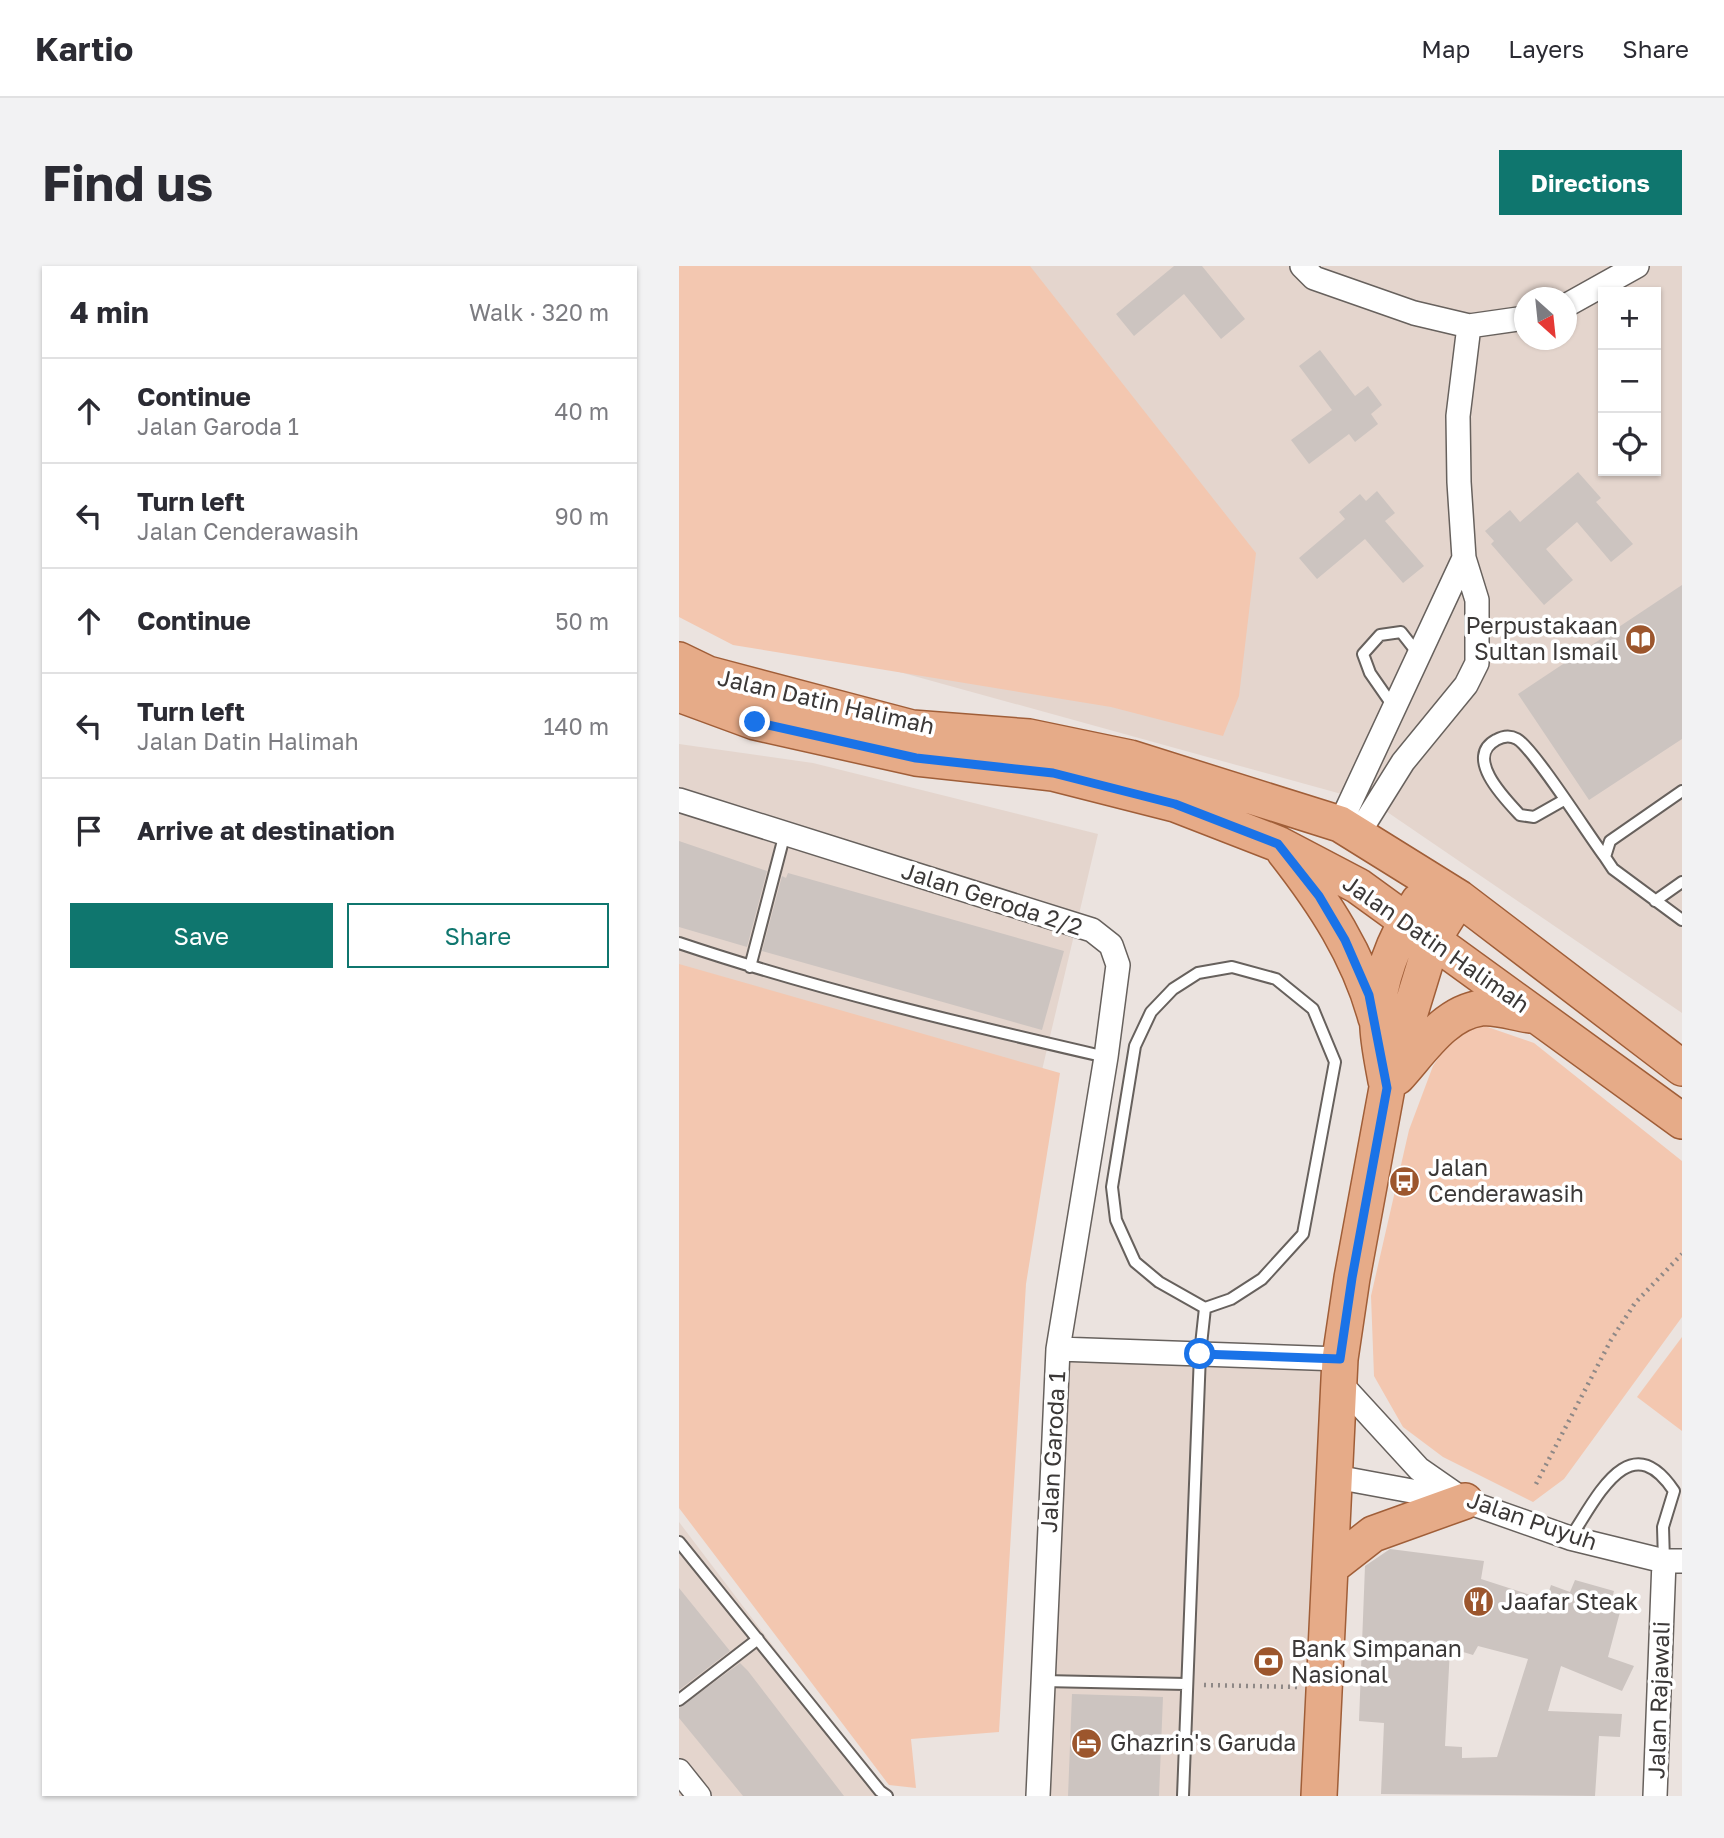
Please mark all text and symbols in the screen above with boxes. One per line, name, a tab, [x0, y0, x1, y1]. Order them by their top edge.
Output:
text: Kartio	[35, 29, 133, 68]
text: Map	[1421, 34, 1470, 63]
text: Layers	[1508, 34, 1584, 63]
text: Share	[1622, 34, 1689, 63]
button: Directions	[1499, 150, 1682, 215]
text: Find us	[42, 153, 213, 212]
north arrow	[1514, 287, 1577, 350]
map controls	[1598, 287, 1661, 476]
button: +	[1598, 287, 1661, 350]
text: 4 min	[70, 294, 149, 330]
text: Walk · 320 m	[469, 298, 609, 326]
button: −	[1598, 350, 1661, 413]
text: Continue	[137, 381, 251, 412]
icon: ahead	[70, 392, 108, 430]
text: 40 m	[555, 397, 609, 425]
text: Jalan Garoda 1	[137, 412, 299, 440]
button: locate	[1598, 413, 1661, 476]
text: Turn left	[137, 486, 245, 517]
icon: left	[70, 497, 108, 535]
text: 90 m	[555, 502, 609, 530]
text: Jalan Cenderawasih	[137, 517, 359, 545]
icon: ahead	[70, 602, 108, 640]
text: Continue	[137, 605, 251, 636]
text: 50 m	[555, 607, 609, 635]
place label: Perpustakaan Sultan Ismail	[1466, 611, 1618, 665]
library icon: Perpustakaan Sultan Ismail	[1624, 622, 1658, 656]
street label: Jalan Datin Halimah	[715, 662, 937, 740]
text: Turn left	[137, 696, 245, 727]
route end	[739, 706, 770, 737]
icon: left	[70, 707, 108, 745]
text: 140 m	[543, 712, 609, 740]
text: Jalan Datin Halimah	[137, 727, 359, 755]
icon: arrive	[70, 812, 108, 850]
text: Arrive at destination	[137, 815, 395, 846]
street label: Jalan Geroda 2/2	[898, 856, 1086, 941]
street label: Jalan Datin Halimah	[1338, 868, 1535, 1018]
button: Save	[70, 903, 333, 968]
button: Share	[347, 903, 609, 968]
place label: Jalan Cenderawasih	[1428, 1153, 1584, 1207]
bus stop icon: Jalan Cenderawasih	[1388, 1164, 1422, 1198]
route start	[1184, 1338, 1215, 1369]
street label: Jalan Garoda 1	[1034, 1370, 1070, 1533]
street label: Jalan Puyuh	[1464, 1485, 1601, 1555]
restaurant icon: Jaafar Steak	[1461, 1585, 1495, 1619]
place label: Jaafar Steak	[1501, 1587, 1638, 1615]
street label: Jalan Rajawali	[1641, 1621, 1675, 1779]
place label: Bank Simpanan Nasional	[1291, 1634, 1462, 1688]
bank icon: Bank Simpanan Nasional	[1251, 1645, 1285, 1679]
hotel icon: Ghazrin's Garuda	[1070, 1726, 1104, 1760]
place label: Ghazrin's Garuda	[1110, 1728, 1296, 1756]

